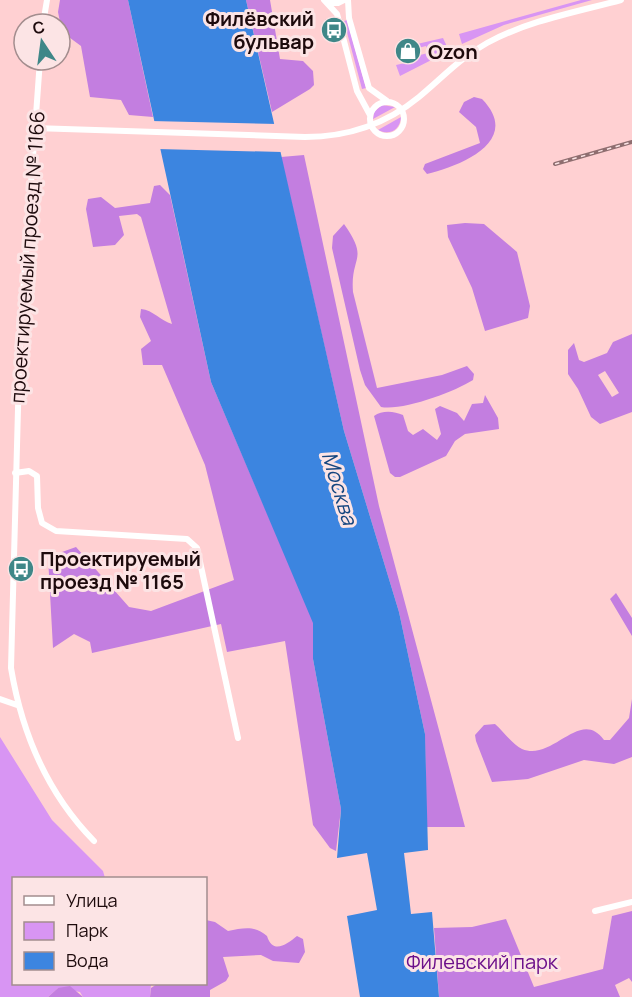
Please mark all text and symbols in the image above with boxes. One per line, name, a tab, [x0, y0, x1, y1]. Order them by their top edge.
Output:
place label: Филёвский бульвар	[205, 5, 314, 55]
north arrow	[12, 12, 72, 72]
text: С	[30, 15, 47, 39]
bus stop icon: Филёвский бульвар	[319, 15, 349, 45]
shop icon: Ozon	[393, 36, 423, 66]
place label: Ozon	[428, 38, 478, 65]
street label: проектируемый проезд № 1166	[3, 110, 51, 404]
water label: Москва	[316, 448, 365, 529]
place label: Проектируемый проезд № 1165	[40, 545, 201, 595]
bus stop icon: Проектируемый проезд № 1165	[6, 554, 36, 584]
legend	[12, 877, 207, 985]
text: Улица	[66, 888, 118, 912]
text: Парк	[66, 918, 109, 942]
text: Вода	[66, 948, 108, 972]
park label: Филевский парк	[406, 948, 559, 975]

